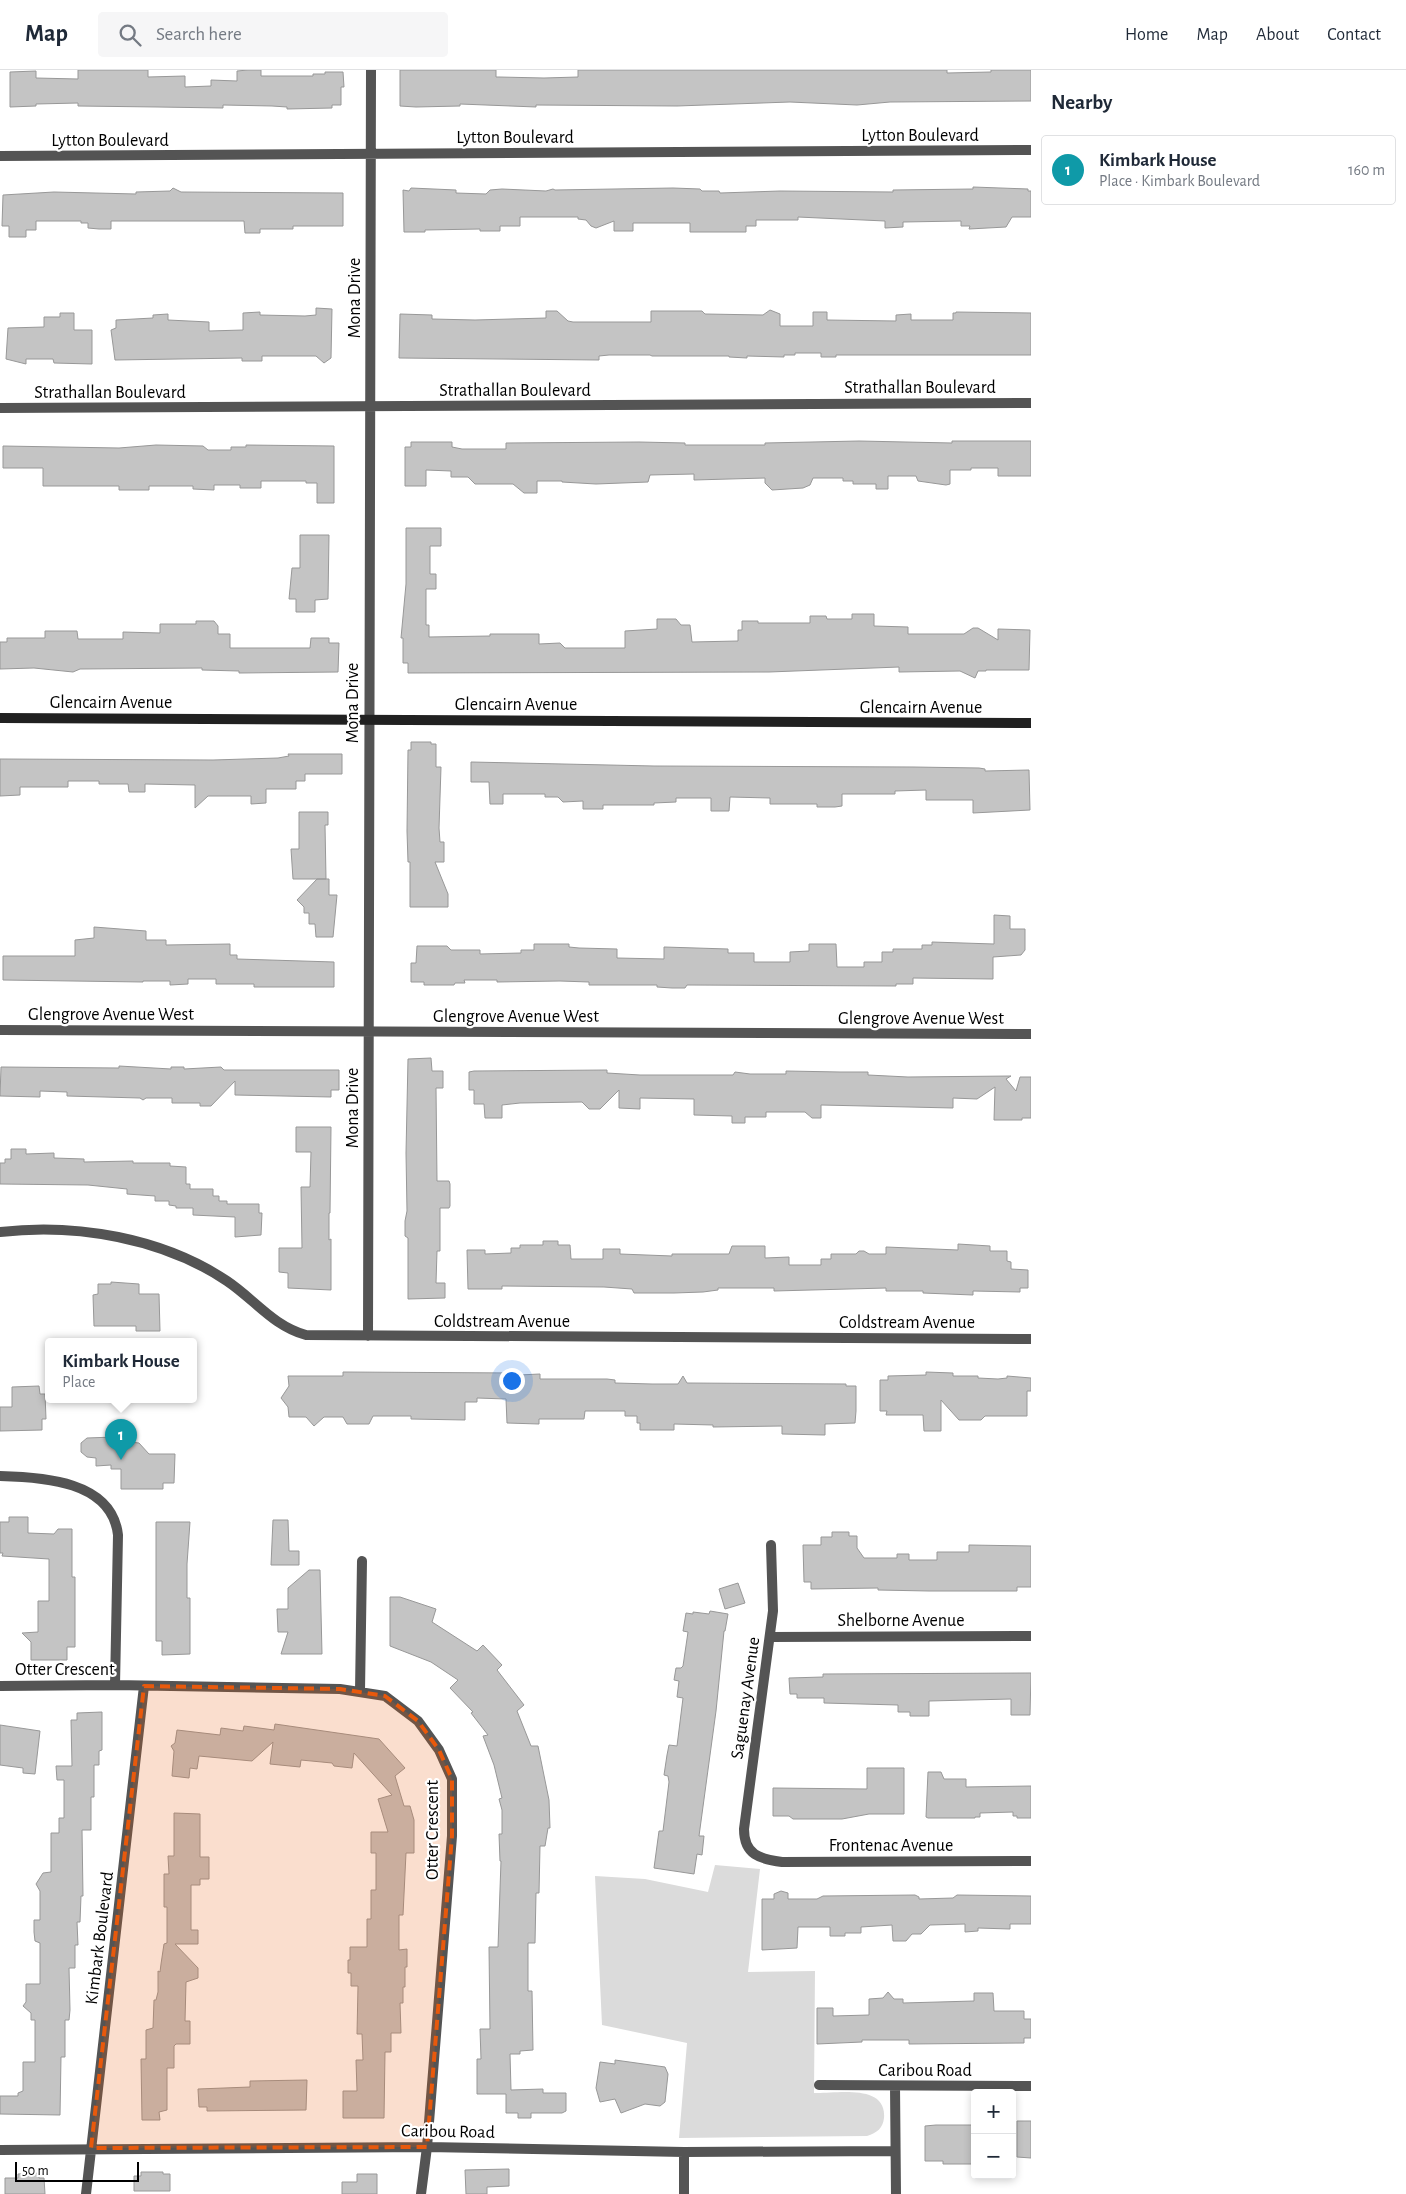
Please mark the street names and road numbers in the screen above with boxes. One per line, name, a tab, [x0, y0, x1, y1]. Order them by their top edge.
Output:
street label: Lytton Boulevard	[861, 127, 979, 145]
street label: Lytton Boulevard	[456, 129, 574, 147]
street label: Lytton Boulevard	[51, 132, 169, 150]
street label: Mona Drive	[346, 258, 364, 338]
street label: Strathallan Boulevard	[844, 379, 996, 397]
street label: Strathallan Boulevard	[439, 382, 591, 400]
street label: Strathallan Boulevard	[34, 384, 186, 402]
street label: Mona Drive	[344, 663, 362, 743]
street label: Glencairn Avenue	[50, 694, 172, 712]
street label: Glencairn Avenue	[455, 696, 577, 714]
street label: Glencairn Avenue	[860, 699, 982, 717]
street label: Glengrove Avenue West	[28, 1006, 194, 1024]
street label: Glengrove Avenue West	[433, 1008, 599, 1026]
street label: Glengrove Avenue West	[838, 1010, 1004, 1028]
street label: Mona Drive	[344, 1068, 362, 1148]
street label: Coldstream Avenue	[434, 1313, 570, 1331]
street label: Coldstream Avenue	[839, 1314, 975, 1332]
street label: Shelborne Avenue	[837, 1612, 965, 1630]
street label: Saguenay Avenue	[729, 1636, 763, 1760]
street label: Otter Crescent	[15, 1661, 115, 1679]
street label: Otter Crescent	[424, 1780, 442, 1880]
street label: Frontenac Avenue	[829, 1837, 953, 1855]
street label: Kimbark Boulevard	[83, 1871, 117, 2006]
street label: Caribou Road	[878, 2062, 972, 2080]
street label: Caribou Road	[401, 2122, 495, 2142]

